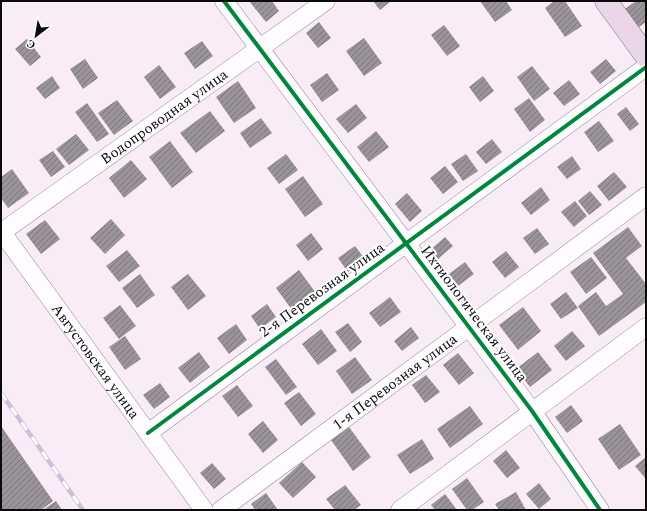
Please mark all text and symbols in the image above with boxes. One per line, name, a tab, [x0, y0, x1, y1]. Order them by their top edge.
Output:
north arrow	[16, 16, 56, 56]
text: С	[23, 35, 39, 53]
street label: Водопроводная улица	[95, 63, 233, 170]
street label: 2-я Перевозная улица	[254, 236, 390, 344]
street label: Ихтиологическая улица	[415, 241, 534, 388]
street label: Августовская улица	[46, 299, 146, 424]
street label: 1-я Перевозная улица	[327, 327, 463, 436]

